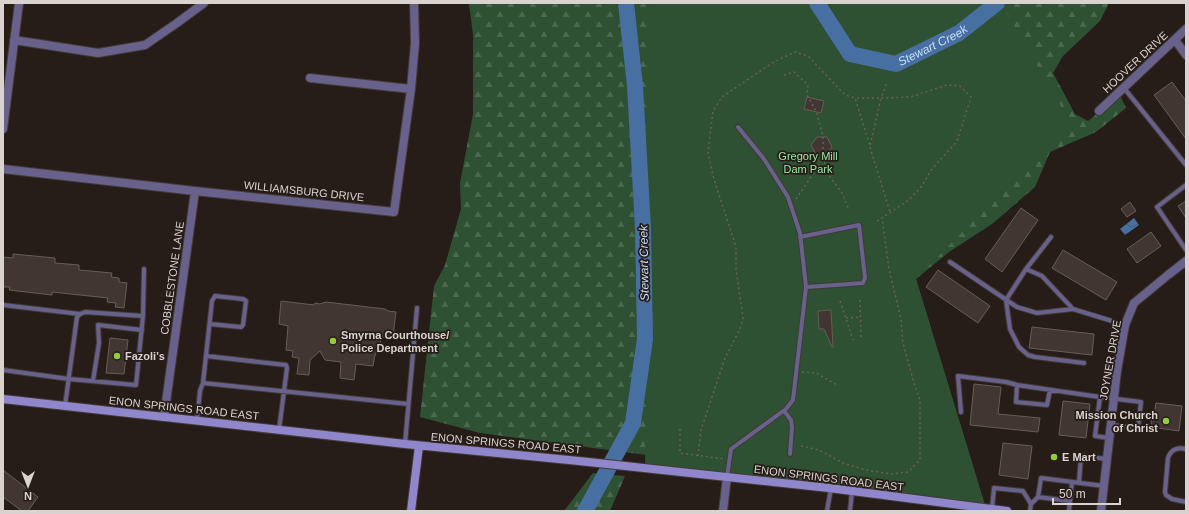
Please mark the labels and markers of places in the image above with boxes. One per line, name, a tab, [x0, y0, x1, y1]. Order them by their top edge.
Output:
place label: Smyrna Courthouse/ Police Department	[341, 329, 449, 354]
marker: Smyrna Courthouse/ Police Department	[328, 336, 338, 346]
place label: Fazoli's	[125, 350, 165, 362]
marker: Fazoli's	[112, 351, 122, 361]
place label: Mission Church of Christ	[1075, 409, 1158, 434]
marker: Mission Church of Christ	[1161, 416, 1171, 426]
place label: E Mart	[1062, 451, 1096, 463]
marker: E Mart	[1049, 452, 1059, 462]

